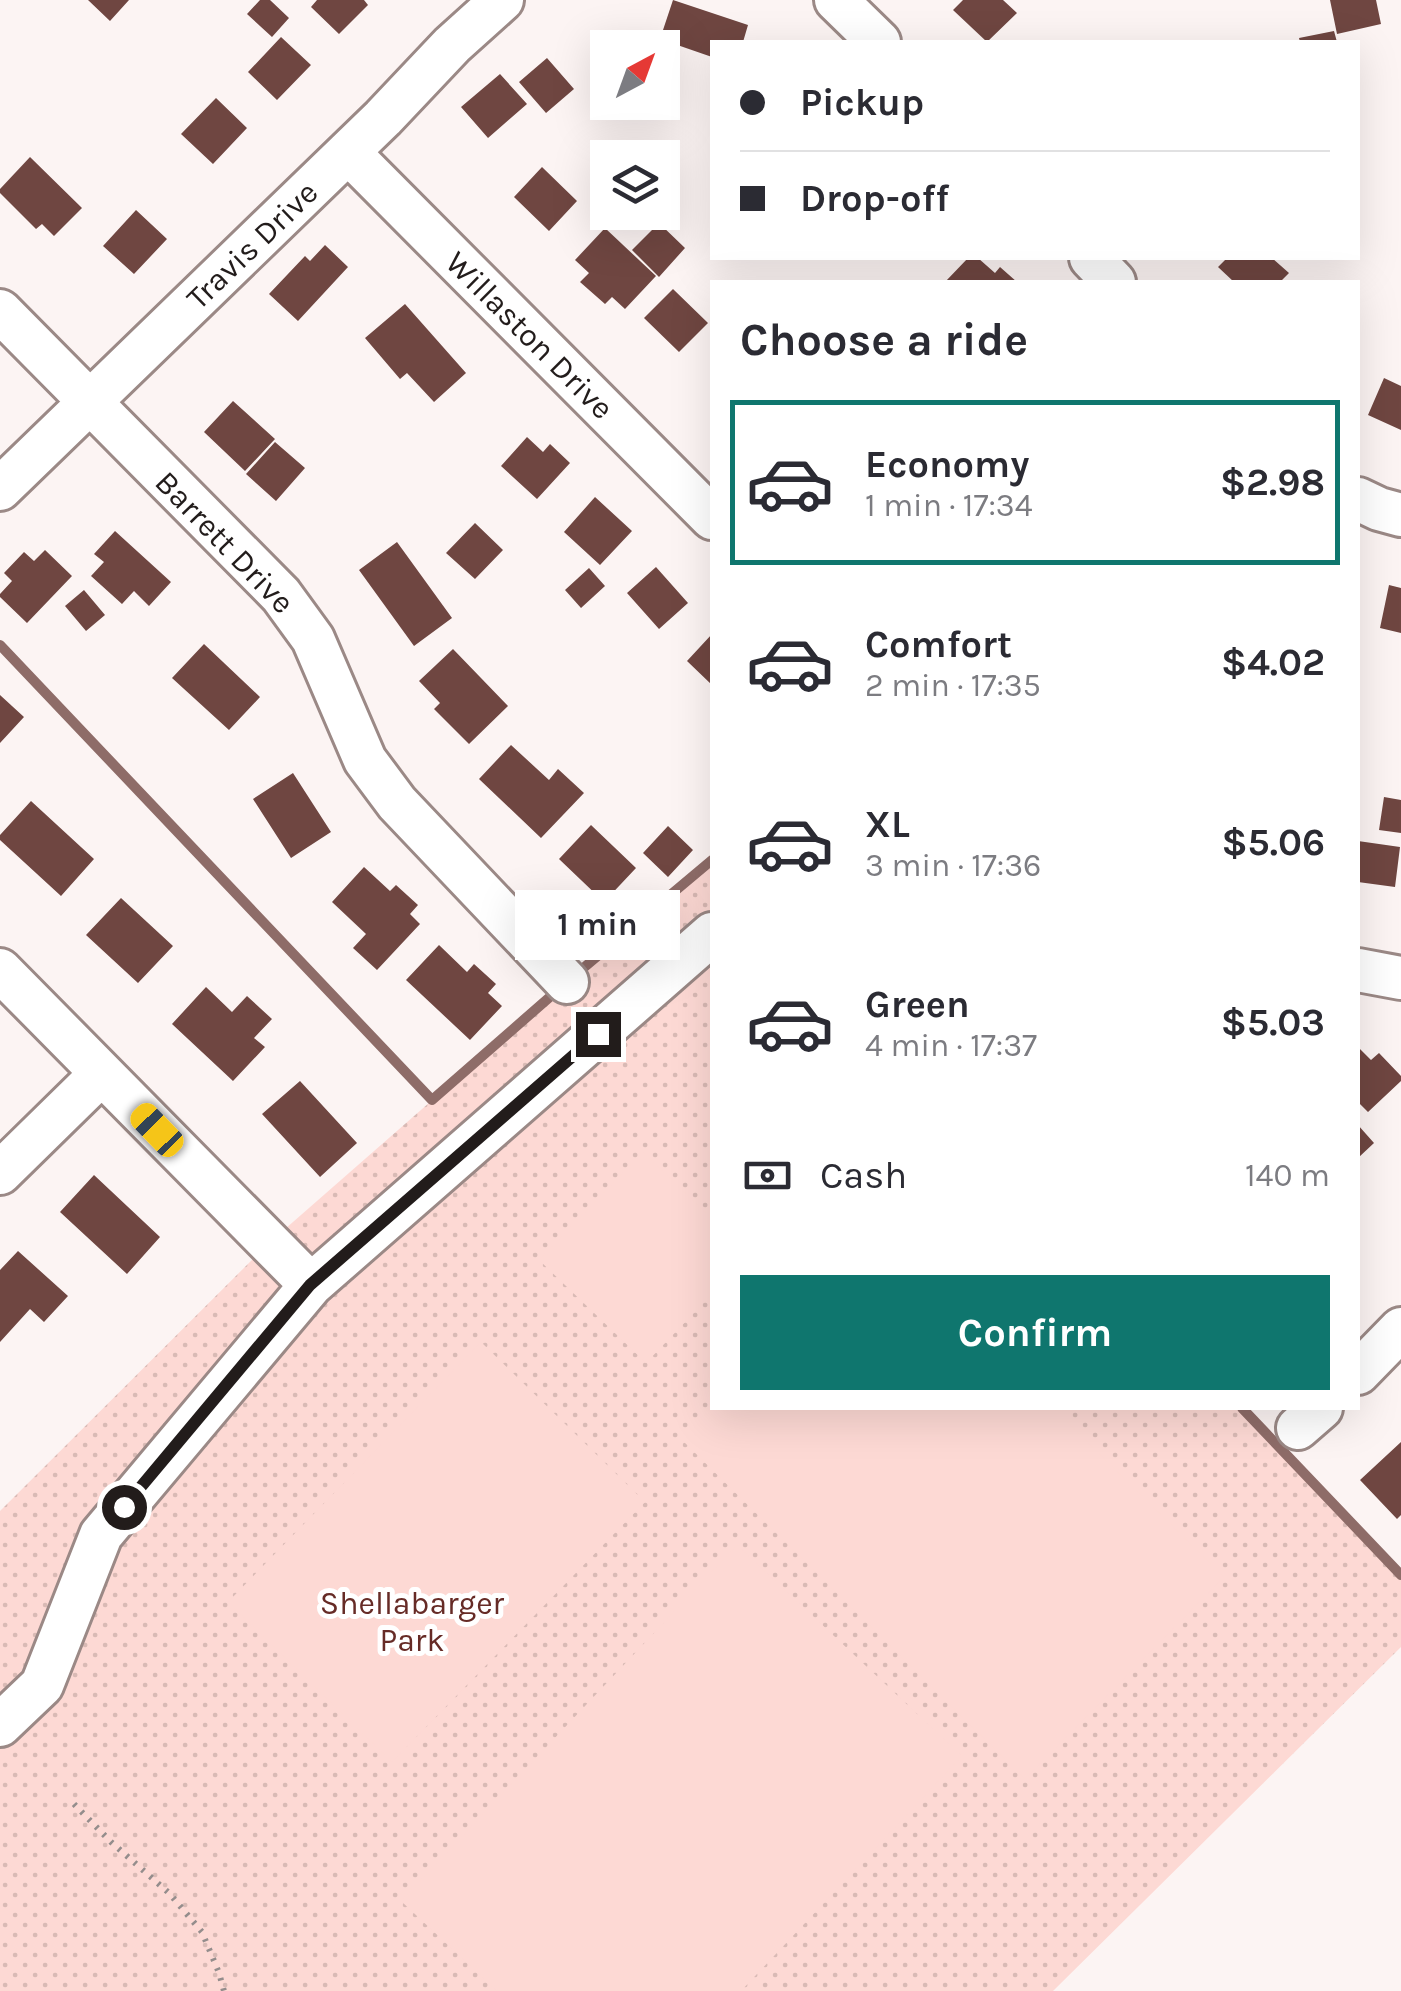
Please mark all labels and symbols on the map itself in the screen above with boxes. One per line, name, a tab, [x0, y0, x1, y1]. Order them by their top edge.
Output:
north arrow	[590, 30, 680, 120]
street label: Travis Drive	[179, 174, 325, 317]
street label: Willaston Drive	[438, 244, 621, 427]
street label: Barrett Drive	[148, 464, 302, 621]
callout: 1 min	[516, 889, 680, 959]
route end	[576, 1012, 621, 1057]
car	[125, 1098, 189, 1162]
route start	[102, 1485, 147, 1530]
park label: Shellabarger Park	[320, 1585, 505, 1659]

